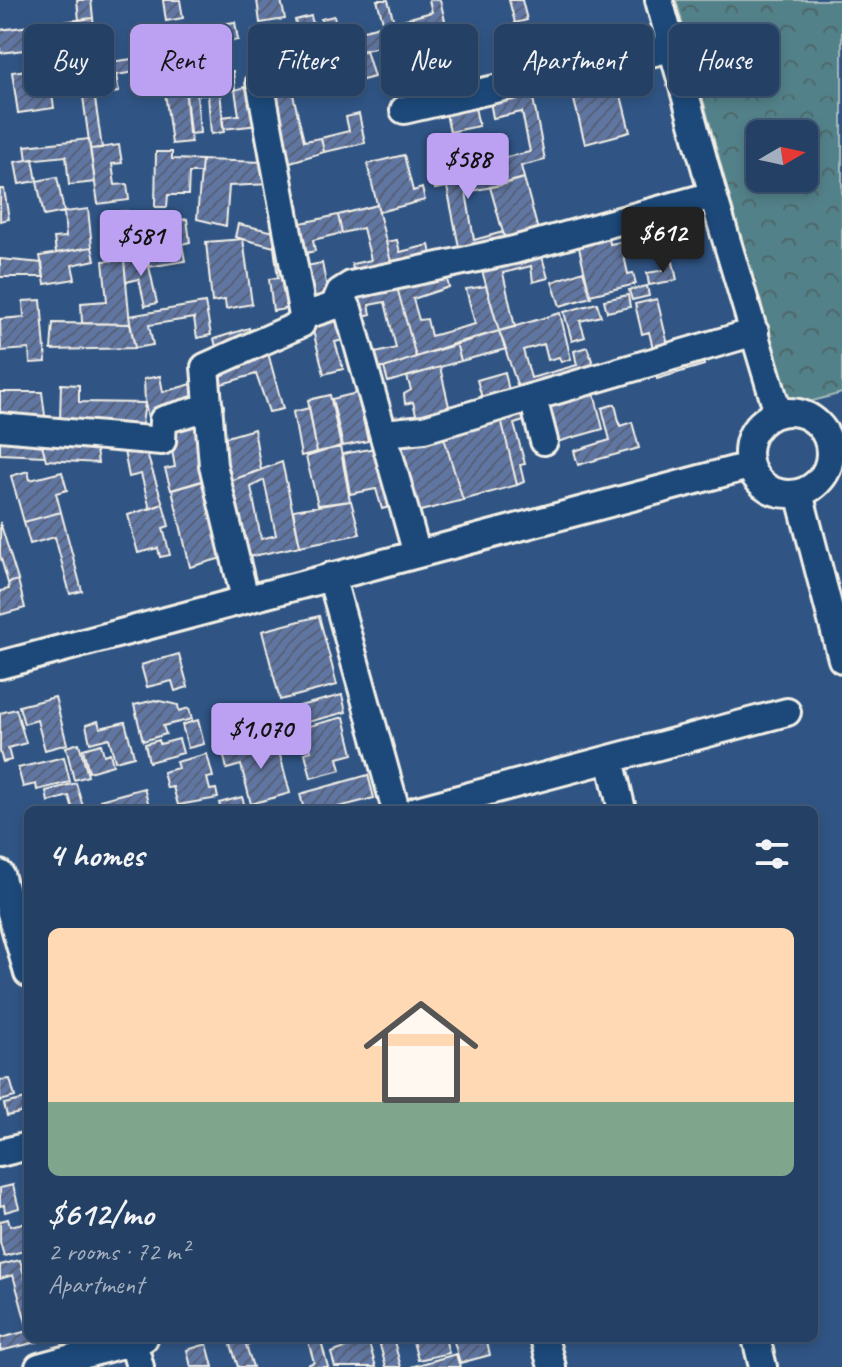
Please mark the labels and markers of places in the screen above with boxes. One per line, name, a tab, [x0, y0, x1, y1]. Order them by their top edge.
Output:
pin: $588	[421, 133, 515, 201]
pin: $612	[616, 207, 710, 275]
pin: $581	[94, 210, 188, 278]
pin: $1,070	[196, 703, 326, 771]

